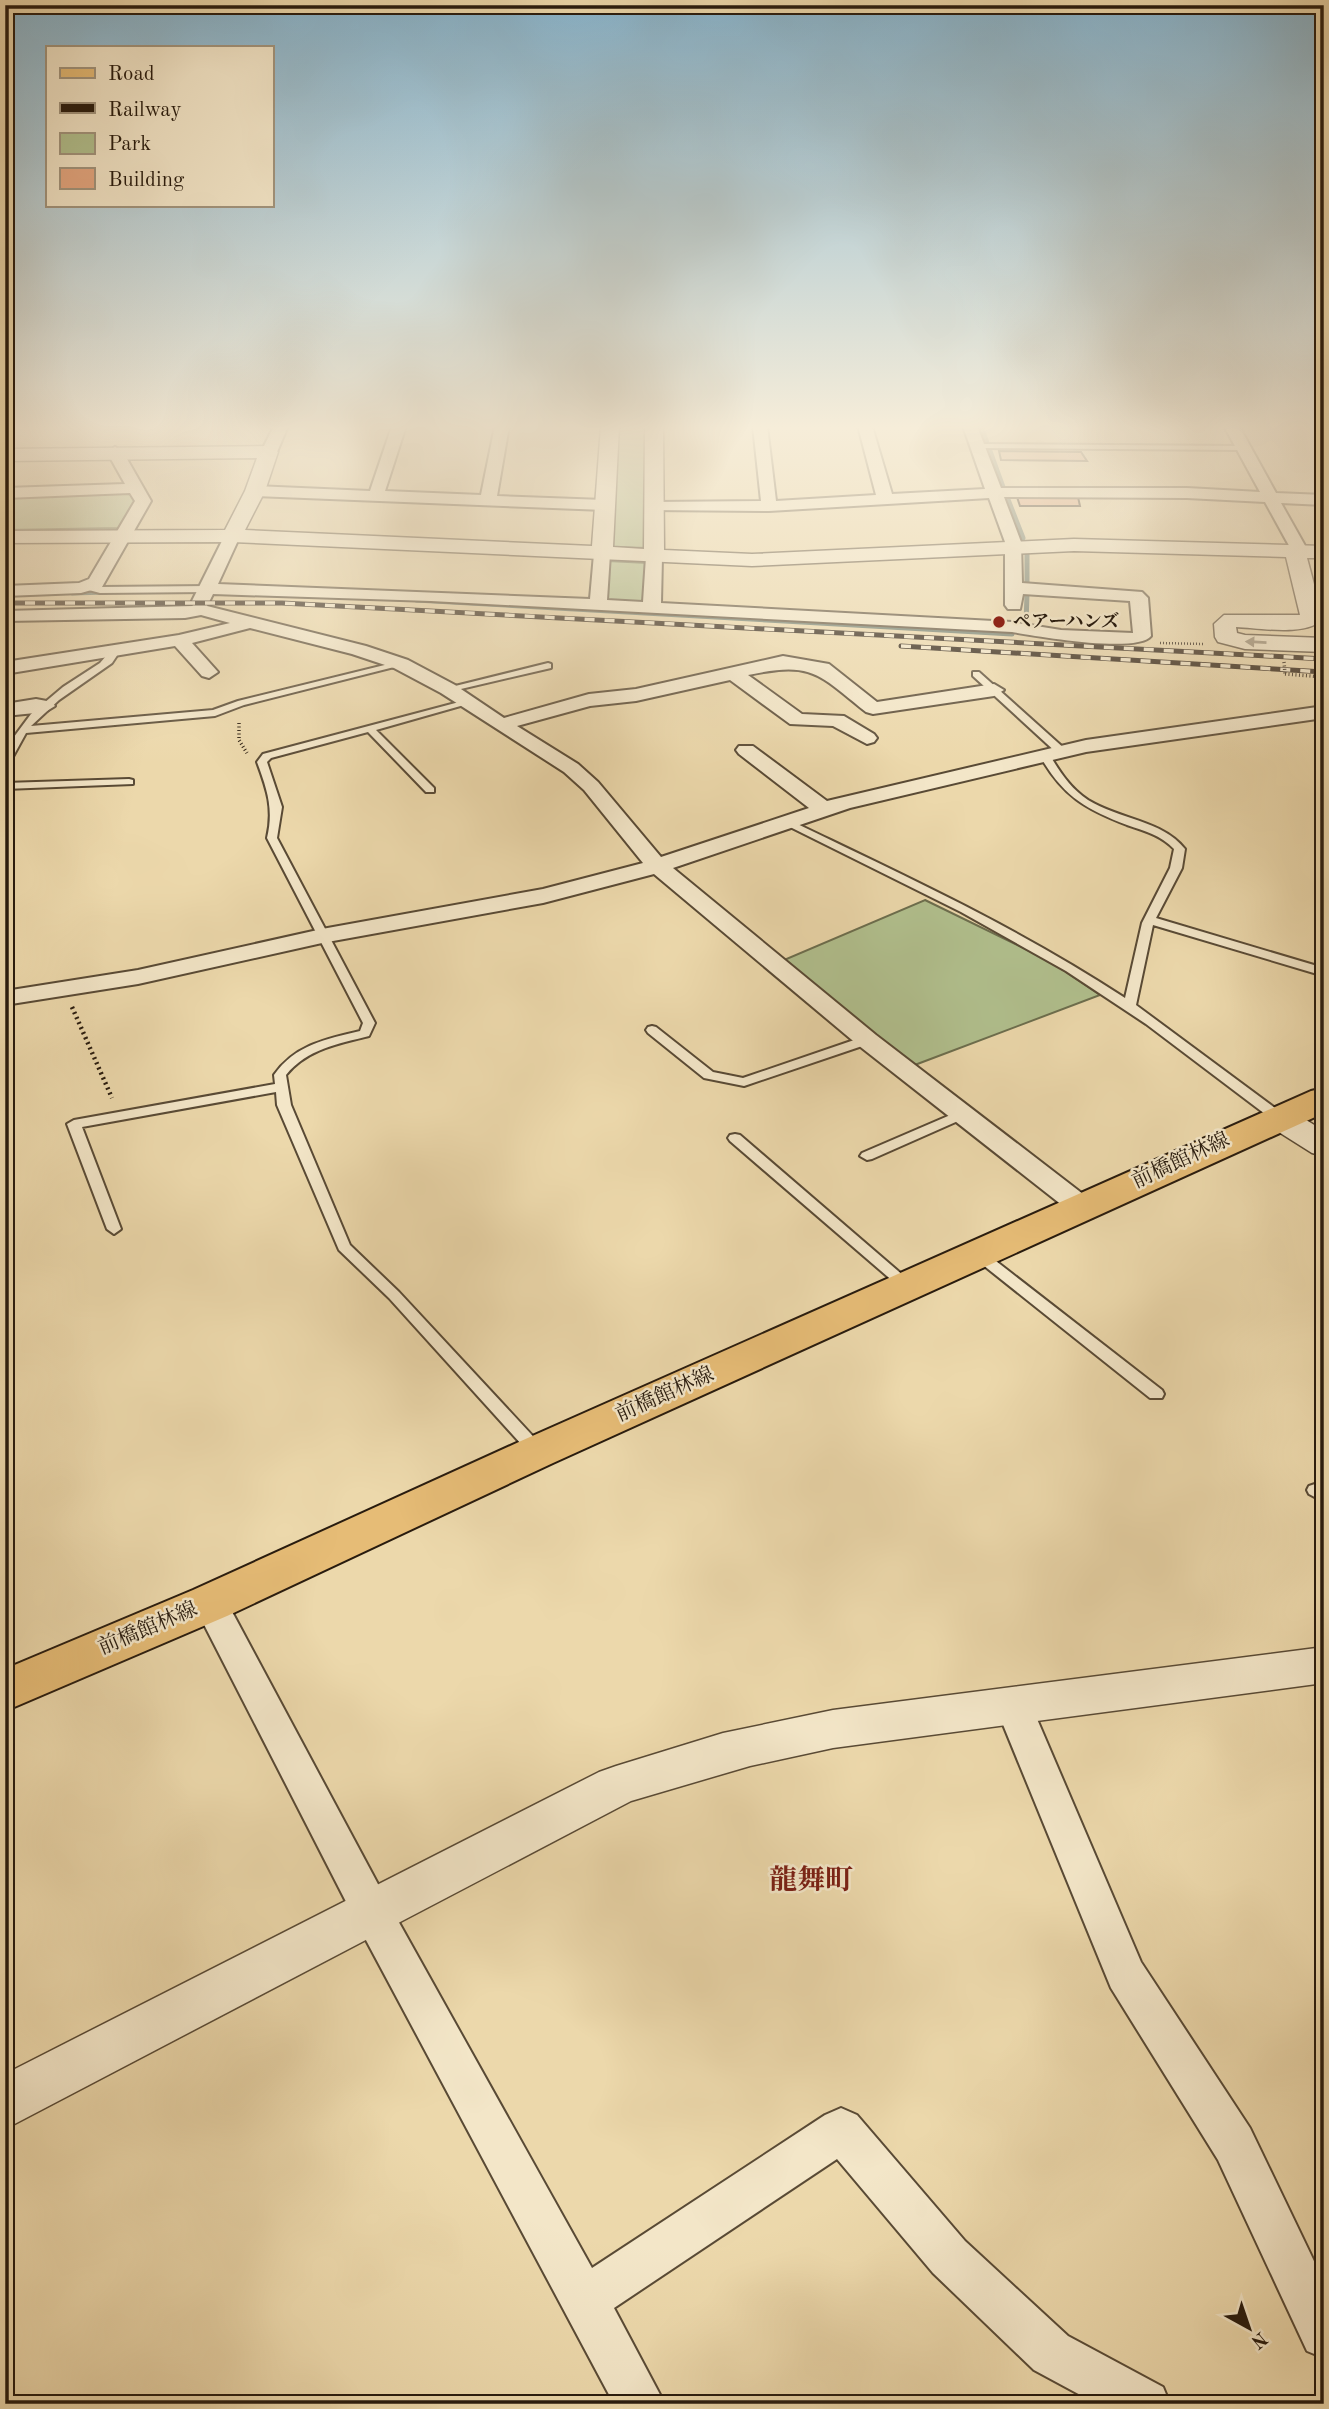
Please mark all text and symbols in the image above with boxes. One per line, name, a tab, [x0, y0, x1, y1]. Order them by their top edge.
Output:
legend	[46, 46, 273, 206]
text: Road	[108, 64, 155, 85]
text: Railway	[108, 100, 182, 121]
text: Park	[108, 134, 151, 155]
text: Building	[108, 170, 185, 191]
place label: ペアーハンズ	[1013, 611, 1119, 631]
marker: ペアーハンズ	[991, 614, 1007, 630]
one-way arrow	[1244, 637, 1266, 648]
street label: 前橋館林線	[1128, 1127, 1233, 1193]
street label: 前橋館林線	[612, 1362, 717, 1426]
street label: 前橋館林線	[95, 1597, 200, 1659]
district label: 龍舞町	[769, 1864, 853, 1896]
north arrow	[1214, 2294, 1284, 2364]
text: N	[1246, 2327, 1270, 2351]

